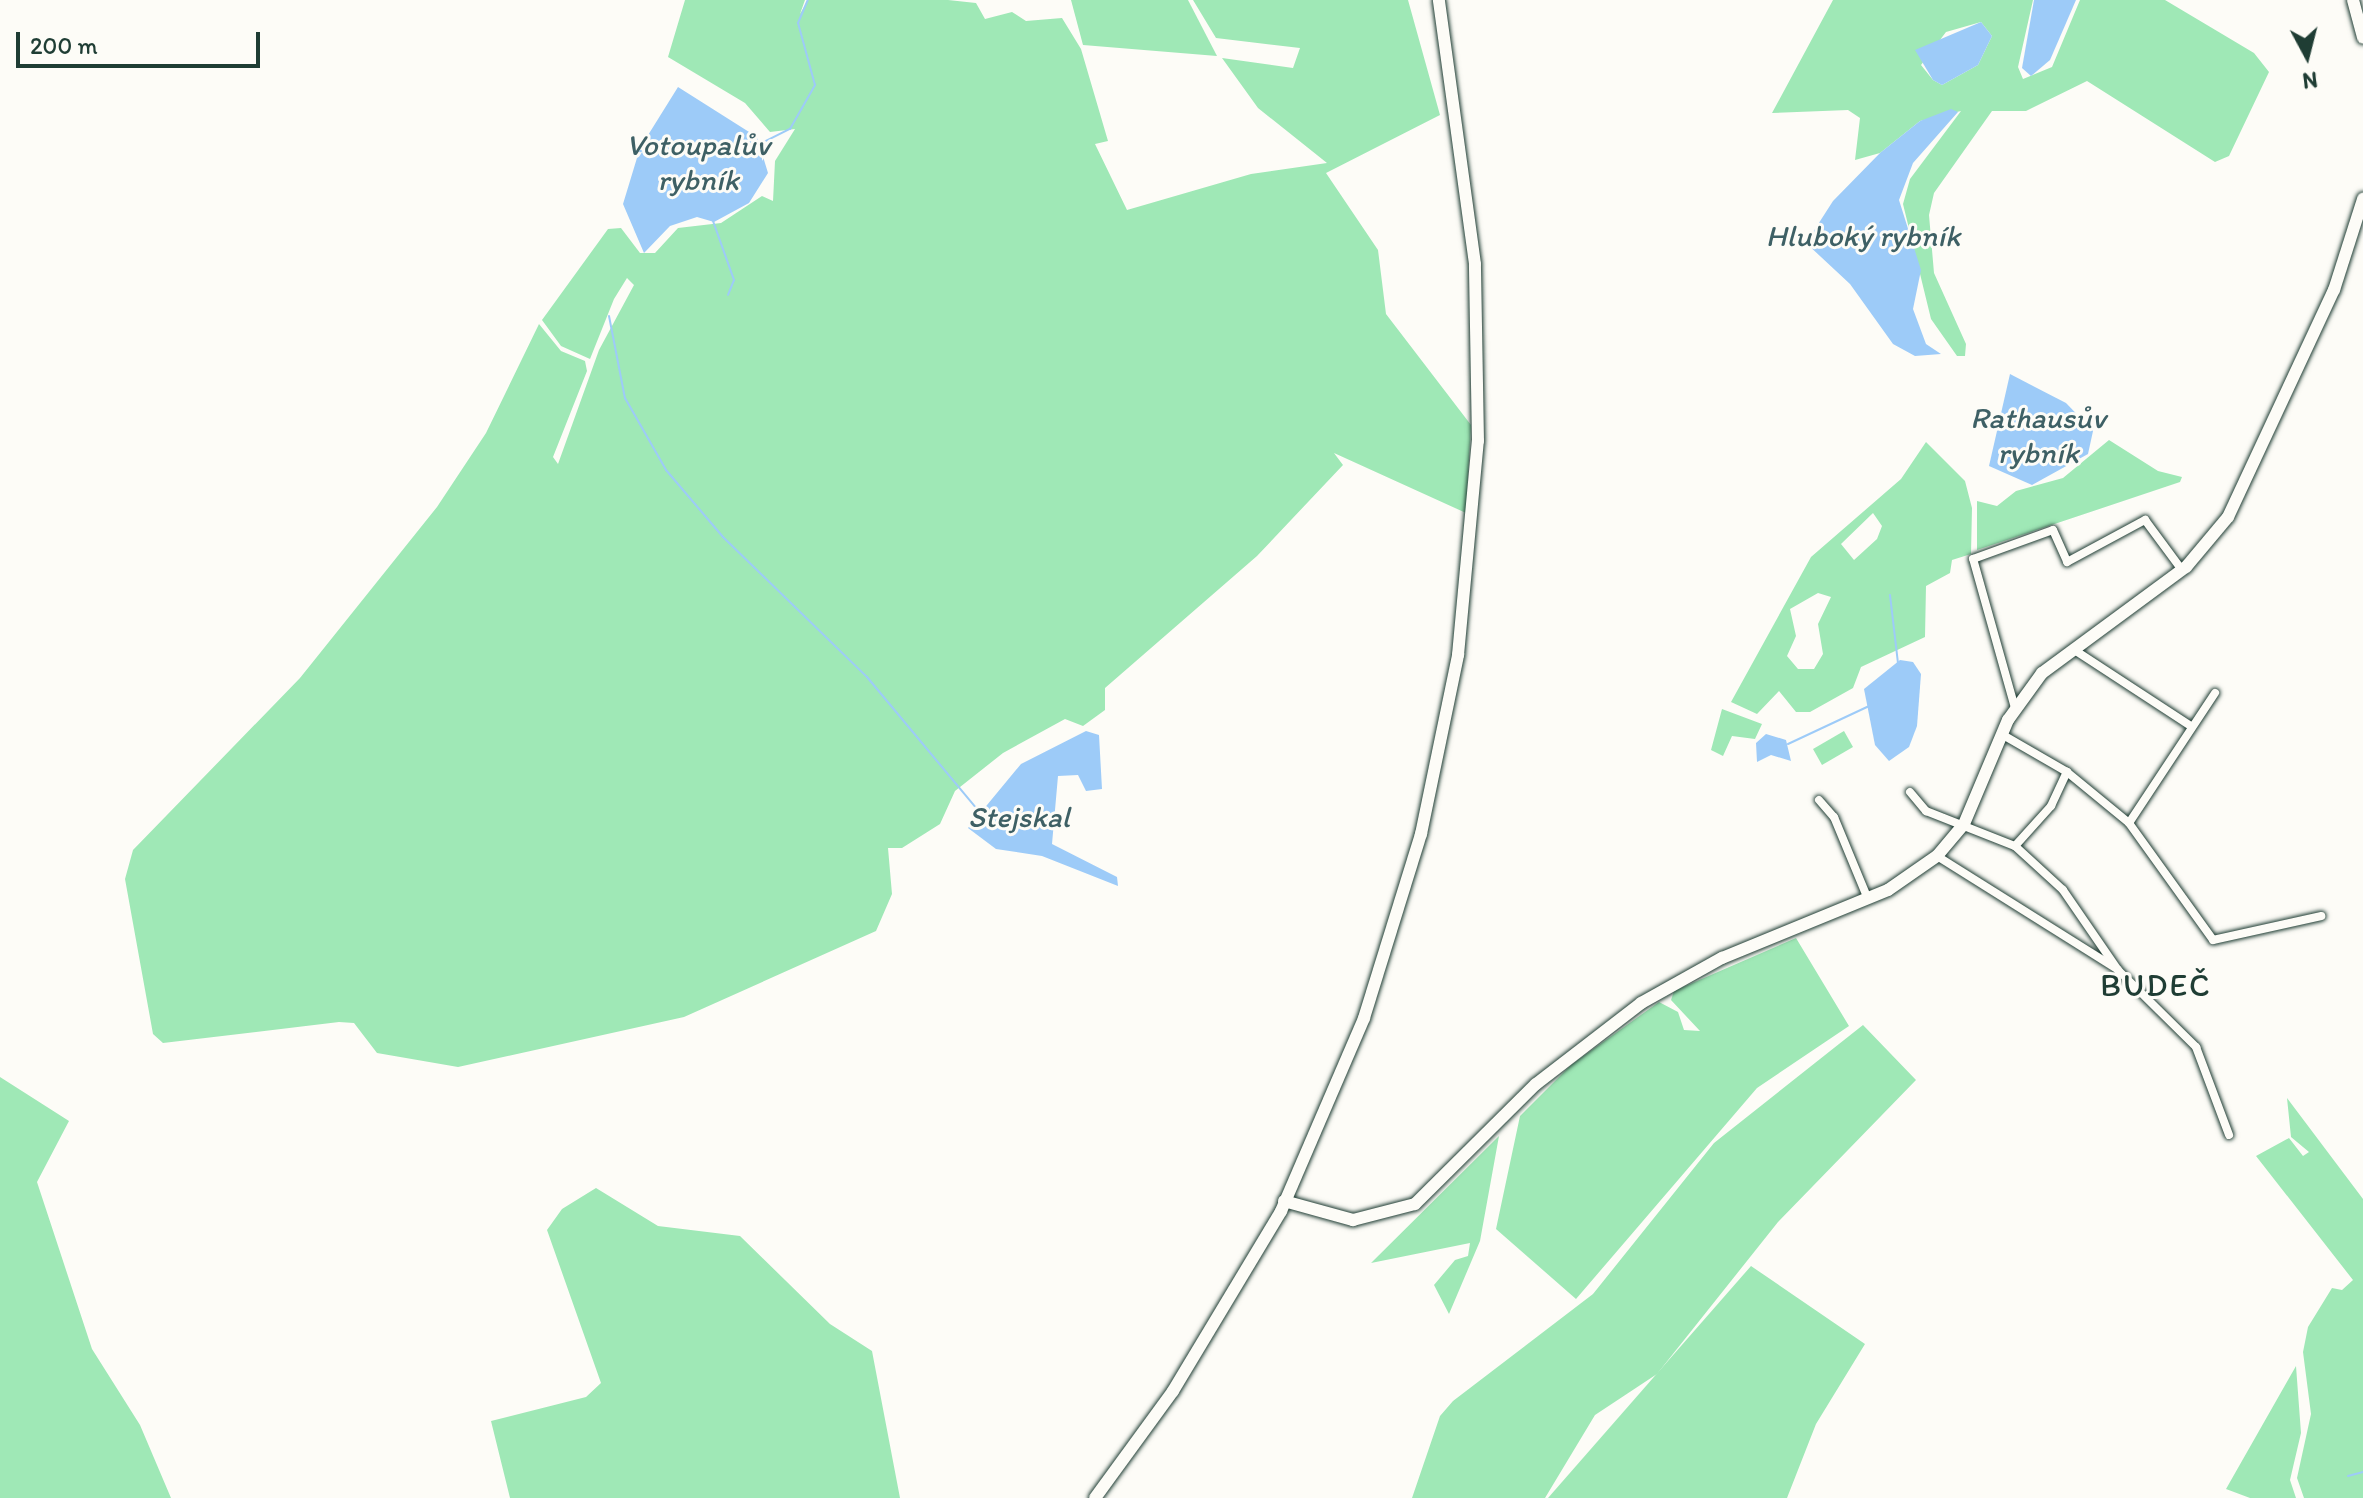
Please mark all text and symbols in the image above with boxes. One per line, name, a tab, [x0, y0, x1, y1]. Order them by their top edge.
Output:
scale bar	[20, 16, 264, 66]
north arrow	[2267, 16, 2347, 96]
text: 200 m	[30, 31, 98, 60]
text: N	[2301, 66, 2319, 95]
water label: Votoupalův rybník	[626, 127, 770, 198]
water label: Hluboký rybník	[1766, 218, 1960, 254]
water label: Rathausův rybník	[1970, 400, 2106, 470]
water label: Stejskal	[968, 799, 1070, 835]
district label: BUDEČ	[2101, 966, 2211, 1004]

